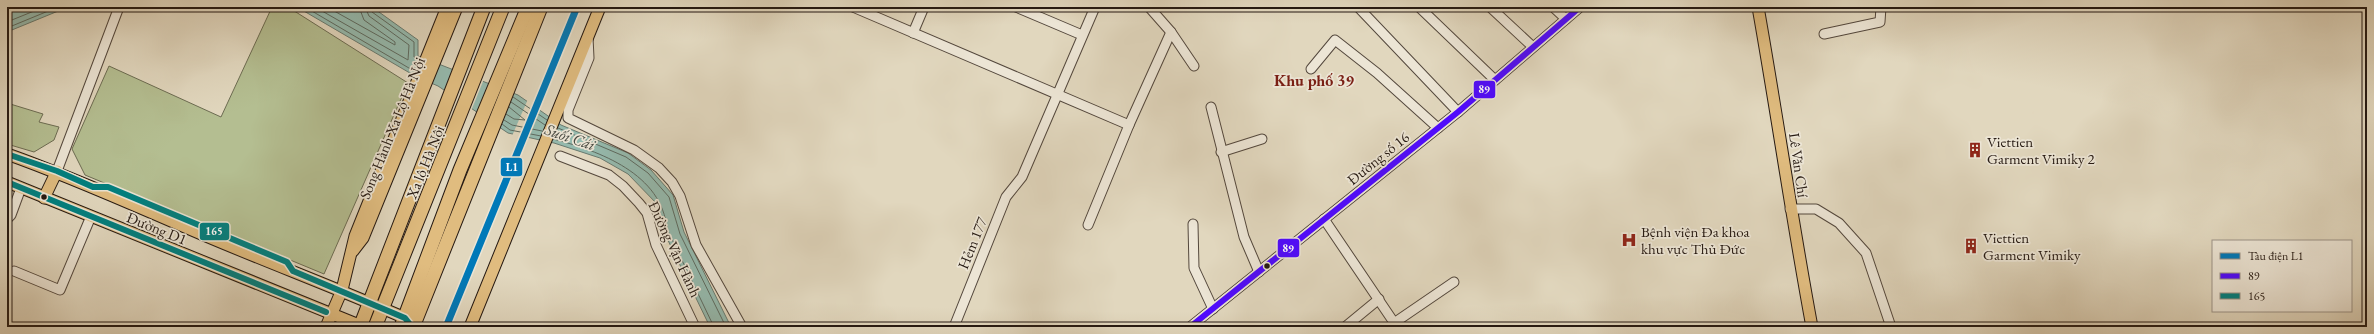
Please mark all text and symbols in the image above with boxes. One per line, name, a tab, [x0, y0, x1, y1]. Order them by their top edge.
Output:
street label: Song Hành Xa Lộ Hà Nội	[355, 54, 429, 202]
district label: Khu phố 39	[1274, 70, 1355, 91]
line badge: 89	[1473, 80, 1496, 99]
text: 89	[1478, 82, 1490, 96]
water label: Suối Cái	[541, 118, 599, 156]
street label: Xa lộ Hà Nội	[401, 122, 448, 203]
street label: Đường số 16	[1343, 127, 1413, 189]
street label: Lê Văn Chí	[1785, 131, 1813, 199]
place label: Viettien Garment Vimiky 2	[1987, 132, 2095, 168]
building icon: Viettien Garment Vimiky 2	[1966, 141, 1984, 159]
line badge: L1	[500, 157, 523, 177]
text: L1	[506, 160, 518, 174]
unlabelled marker	[39, 192, 49, 202]
street label: Đường Vận Hành	[644, 198, 706, 300]
street label: Đường D1	[124, 207, 190, 249]
street label: Hẻm 177	[953, 214, 991, 272]
line badge: 165	[199, 222, 230, 241]
place label: Bệnh viện Đa khoa khu vực Thủ Đức	[1641, 222, 1749, 258]
text: 165	[205, 224, 223, 238]
place label: Viettien Garment Vimiky	[1983, 228, 2081, 264]
hospital icon: Bệnh viện Đa khoa khu vực Thủ Đức	[1620, 231, 1638, 249]
building icon: Viettien Garment Vimiky	[1962, 237, 1980, 255]
line badge: 89	[1277, 238, 1300, 258]
legend	[2212, 240, 2352, 312]
text: 89	[1282, 241, 1294, 255]
text: Tàu điện L1	[2248, 248, 2304, 264]
unlabelled marker	[1262, 261, 1272, 271]
text: 89	[2248, 268, 2260, 284]
text: 165	[2248, 288, 2266, 304]

